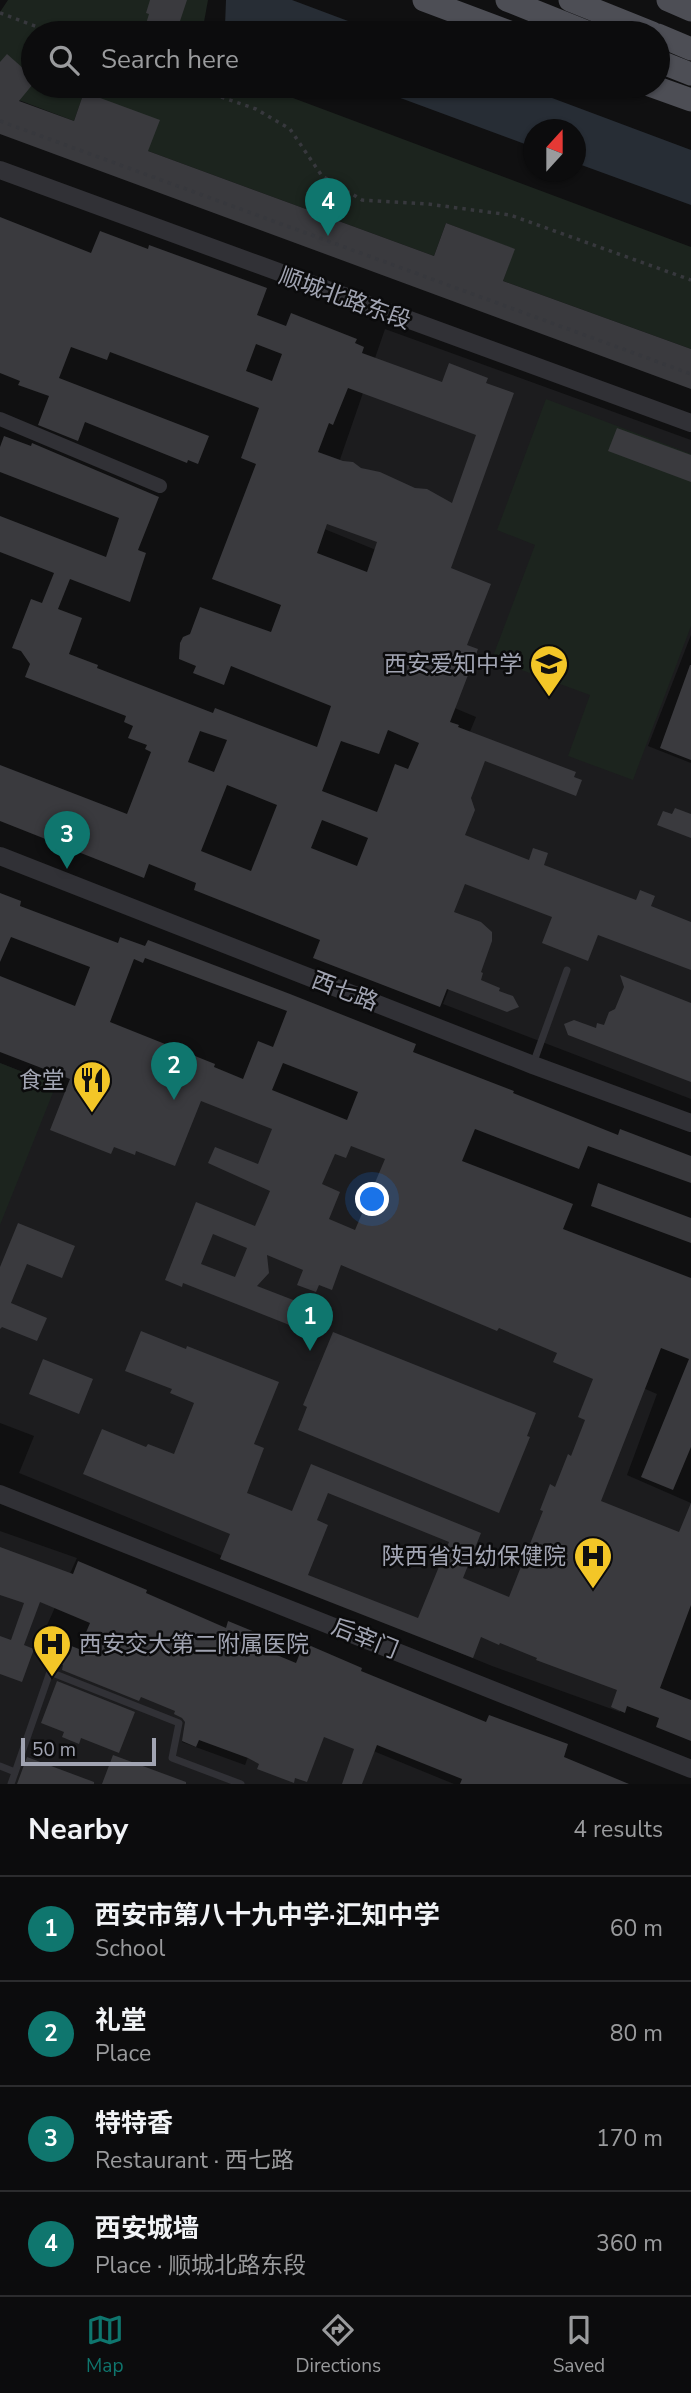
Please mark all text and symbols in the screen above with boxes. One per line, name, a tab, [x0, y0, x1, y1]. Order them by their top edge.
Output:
search box	[21, 21, 670, 98]
icon: search	[45, 41, 83, 79]
text: Search here	[101, 42, 239, 77]
north arrow	[523, 119, 586, 182]
pin: 4	[305, 178, 351, 236]
street label: 顺城北路东段	[275, 260, 415, 337]
school or university icon: 西安爱知中学	[528, 643, 570, 698]
place label: 西安爱知中学	[384, 649, 522, 680]
pin: 3	[44, 811, 90, 869]
street label: 西七路	[307, 965, 383, 1018]
pin: 2	[151, 1042, 197, 1100]
restaurant icon: 食堂	[71, 1059, 113, 1114]
place label: 食堂	[19, 1065, 65, 1096]
your location	[355, 1182, 389, 1216]
pin: 1	[287, 1293, 333, 1351]
hospital icon: 陕西省妇幼保健院	[572, 1535, 614, 1590]
place label: 陕西省妇幼保健院	[382, 1541, 566, 1572]
street label: 后宰门	[327, 1611, 403, 1666]
hospital icon: 西安交大第二附属医院	[31, 1623, 73, 1678]
place label: 西安交大第二附属医院	[79, 1629, 309, 1660]
scale bar	[21, 1735, 156, 1767]
text: 50 m	[32, 1737, 76, 1763]
text: Nearby	[28, 1809, 128, 1850]
text: 4 results	[573, 1814, 663, 1845]
text: 西安市第八十九中学·汇知中学	[95, 1898, 439, 1933]
text: 1	[44, 1913, 58, 1944]
text: 60 m	[610, 1913, 663, 1944]
text: School	[95, 1933, 165, 1964]
text: 礼堂	[95, 2003, 147, 2038]
text: 2	[44, 2018, 58, 2049]
text: 80 m	[610, 2018, 663, 2049]
text: Place	[95, 2038, 151, 2069]
text: 特特香	[95, 2106, 173, 2141]
text: 3	[44, 2123, 58, 2154]
text: 170 m	[596, 2123, 663, 2154]
text: Restaurant · 西七路	[95, 2145, 294, 2176]
text: 西安城墙	[95, 2211, 199, 2246]
text: 4	[44, 2228, 58, 2259]
text: 360 m	[596, 2228, 663, 2259]
text: Place · 顺城北路东段	[95, 2250, 306, 2281]
tab: Map	[86, 2311, 124, 2379]
tab: Directions	[295, 2311, 381, 2379]
tab: Saved	[553, 2311, 605, 2379]

